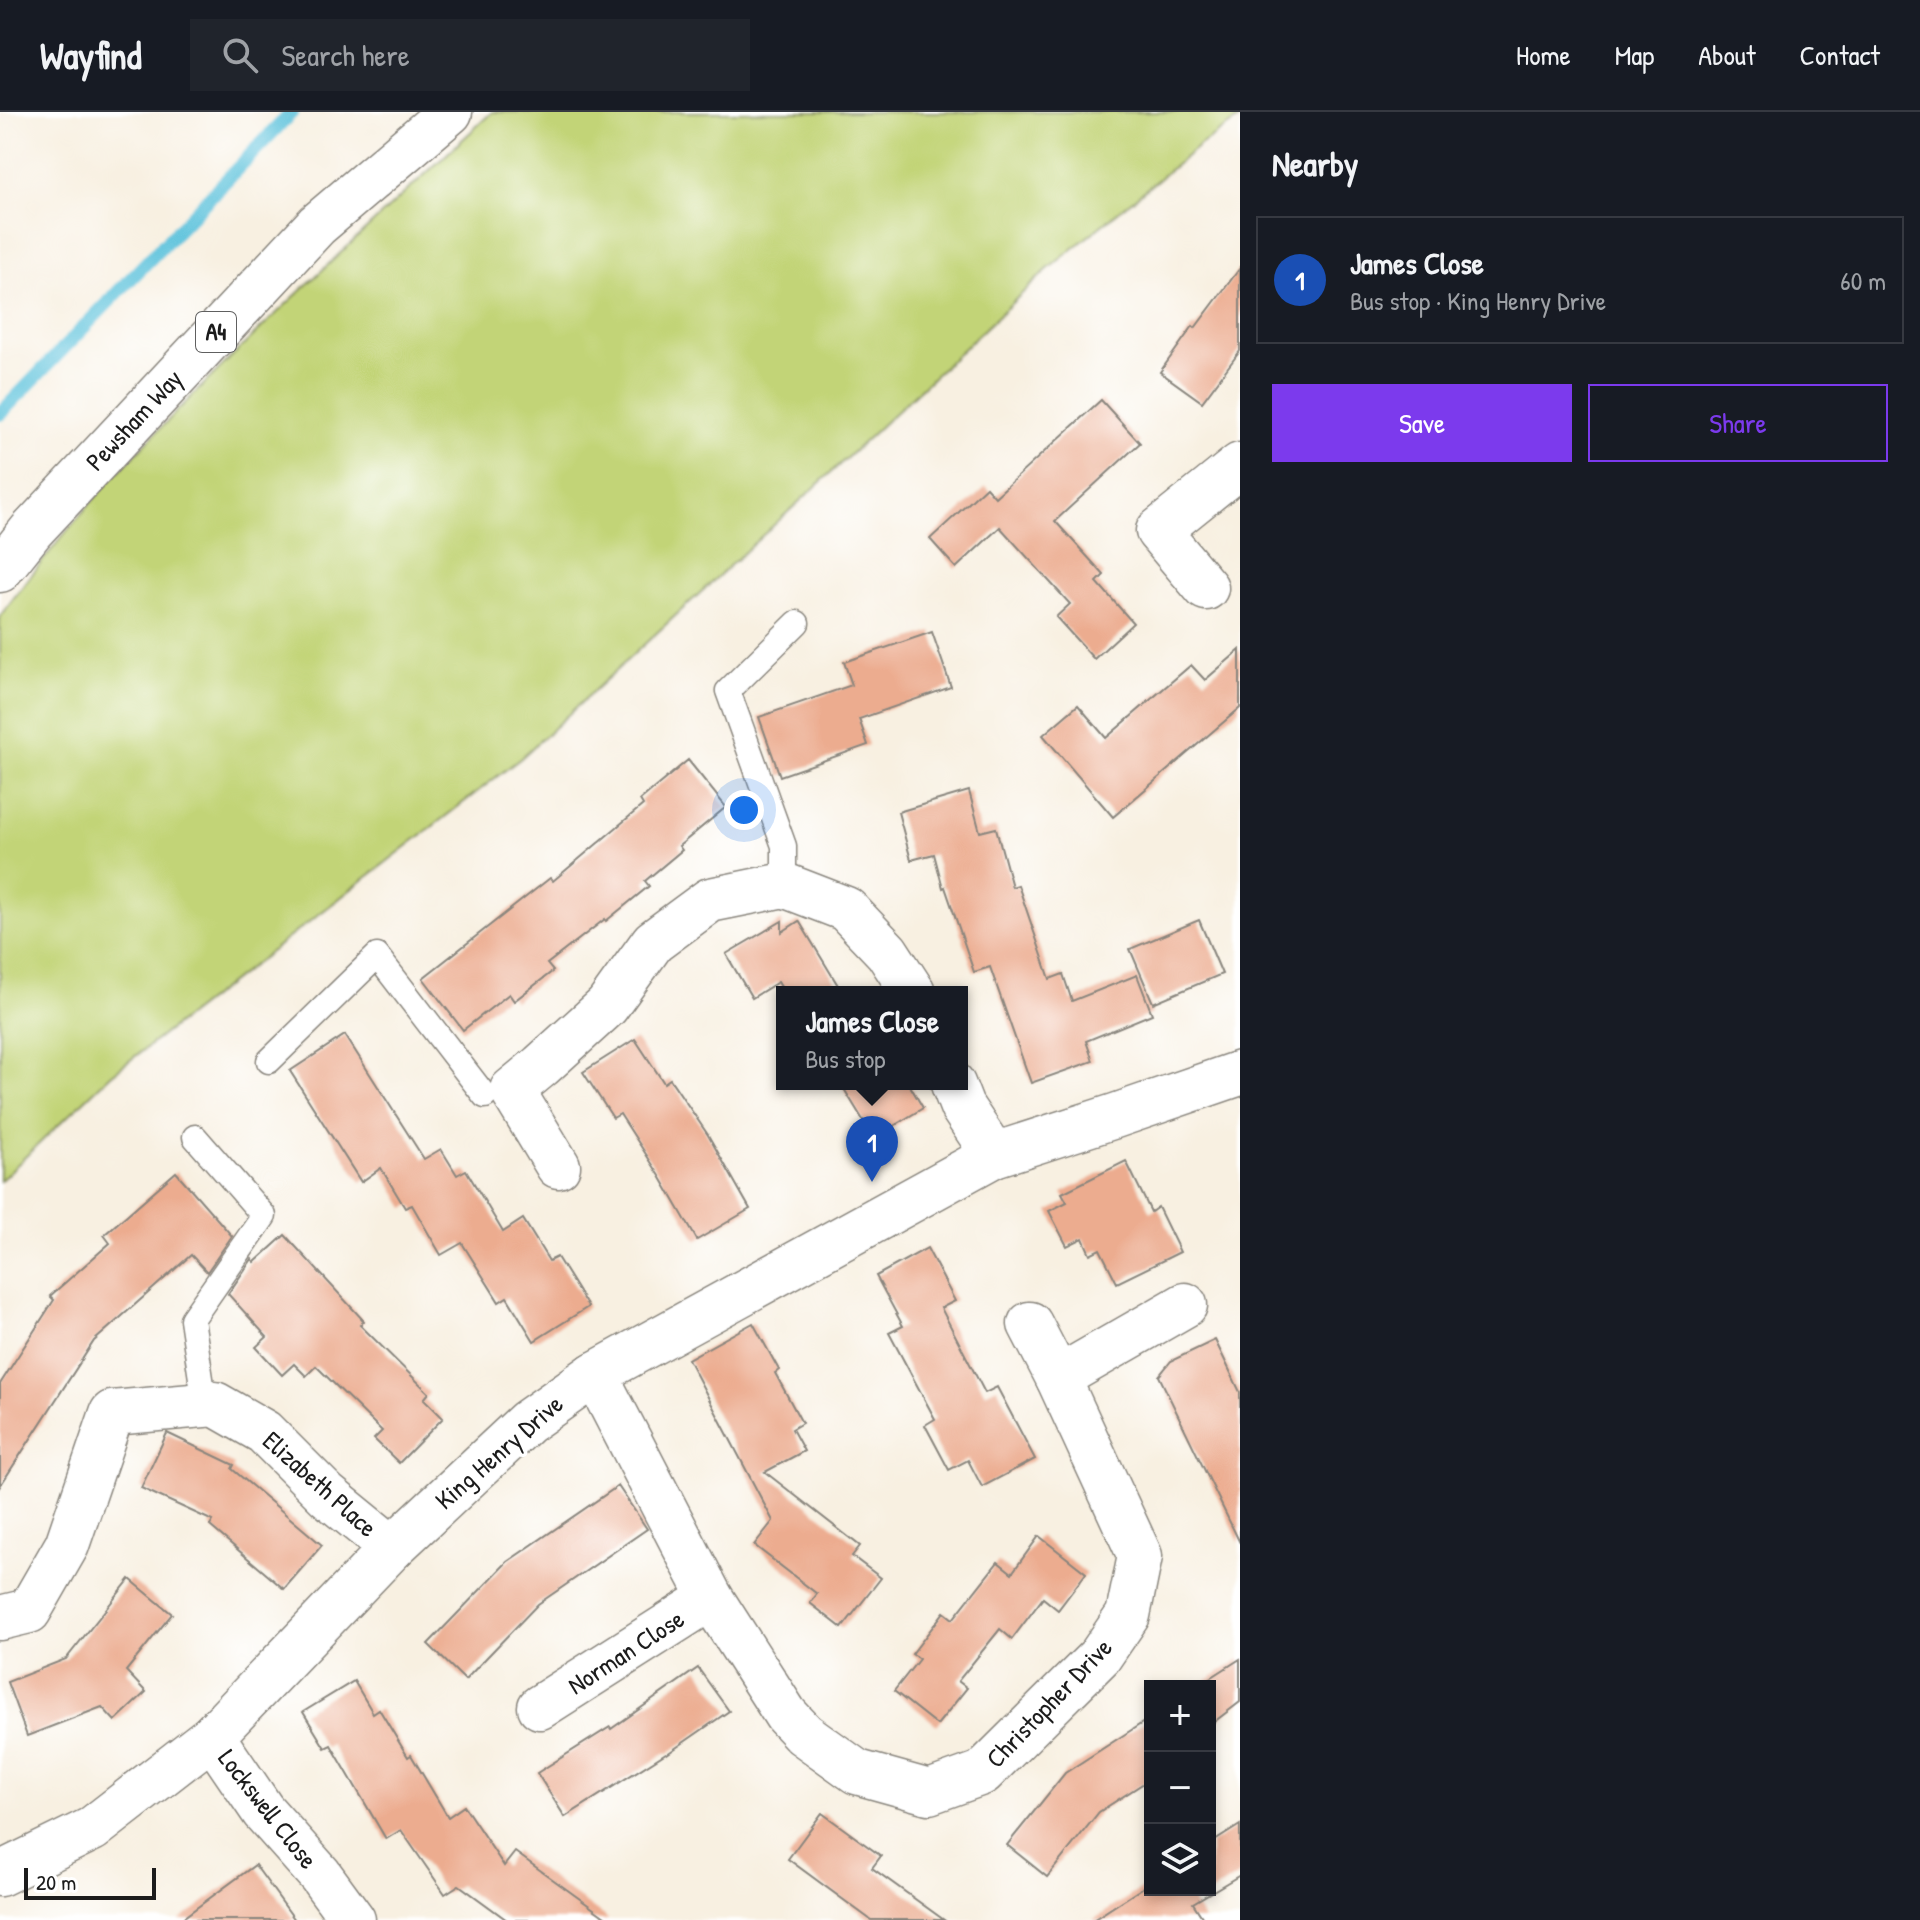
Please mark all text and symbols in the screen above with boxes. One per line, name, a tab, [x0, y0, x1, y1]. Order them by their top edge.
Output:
search box	[190, 19, 750, 91]
text: Wayfind	[40, 29, 142, 81]
icon: search	[218, 33, 262, 77]
text: Search here	[282, 35, 410, 75]
text: Home	[1516, 36, 1571, 74]
text: Map	[1615, 36, 1654, 74]
text: About	[1698, 36, 1756, 74]
text: Contact	[1800, 36, 1880, 74]
text: Nearby	[1272, 141, 1358, 187]
text: James Close	[1350, 243, 1484, 283]
text: 1	[1295, 263, 1305, 298]
text: 60 m	[1840, 263, 1886, 298]
text: Bus stop · King Henry Drive	[1350, 283, 1606, 318]
road number: A4	[196, 312, 236, 352]
street label: Pewsham Way	[78, 361, 190, 478]
button: Save	[1272, 384, 1572, 462]
button: Share	[1588, 384, 1888, 462]
your location	[724, 790, 764, 830]
popup	[776, 986, 968, 1090]
text: James Close	[805, 1001, 939, 1041]
text: Bus stop	[805, 1041, 885, 1076]
pin: 1	[846, 1116, 898, 1182]
street label: King Henry Drive	[427, 1386, 570, 1517]
street label: Elizabeth Place	[256, 1423, 385, 1544]
street label: Norman Close	[561, 1601, 691, 1702]
street label: Christopher Drive	[978, 1630, 1119, 1775]
map controls	[1144, 1680, 1216, 1896]
button: +	[1144, 1680, 1216, 1752]
street label: Lockswell Close	[211, 1742, 326, 1876]
button: −	[1144, 1752, 1216, 1824]
button: layers	[1144, 1824, 1216, 1896]
scale bar	[24, 1864, 156, 1900]
text: 20 m	[36, 1867, 76, 1897]

